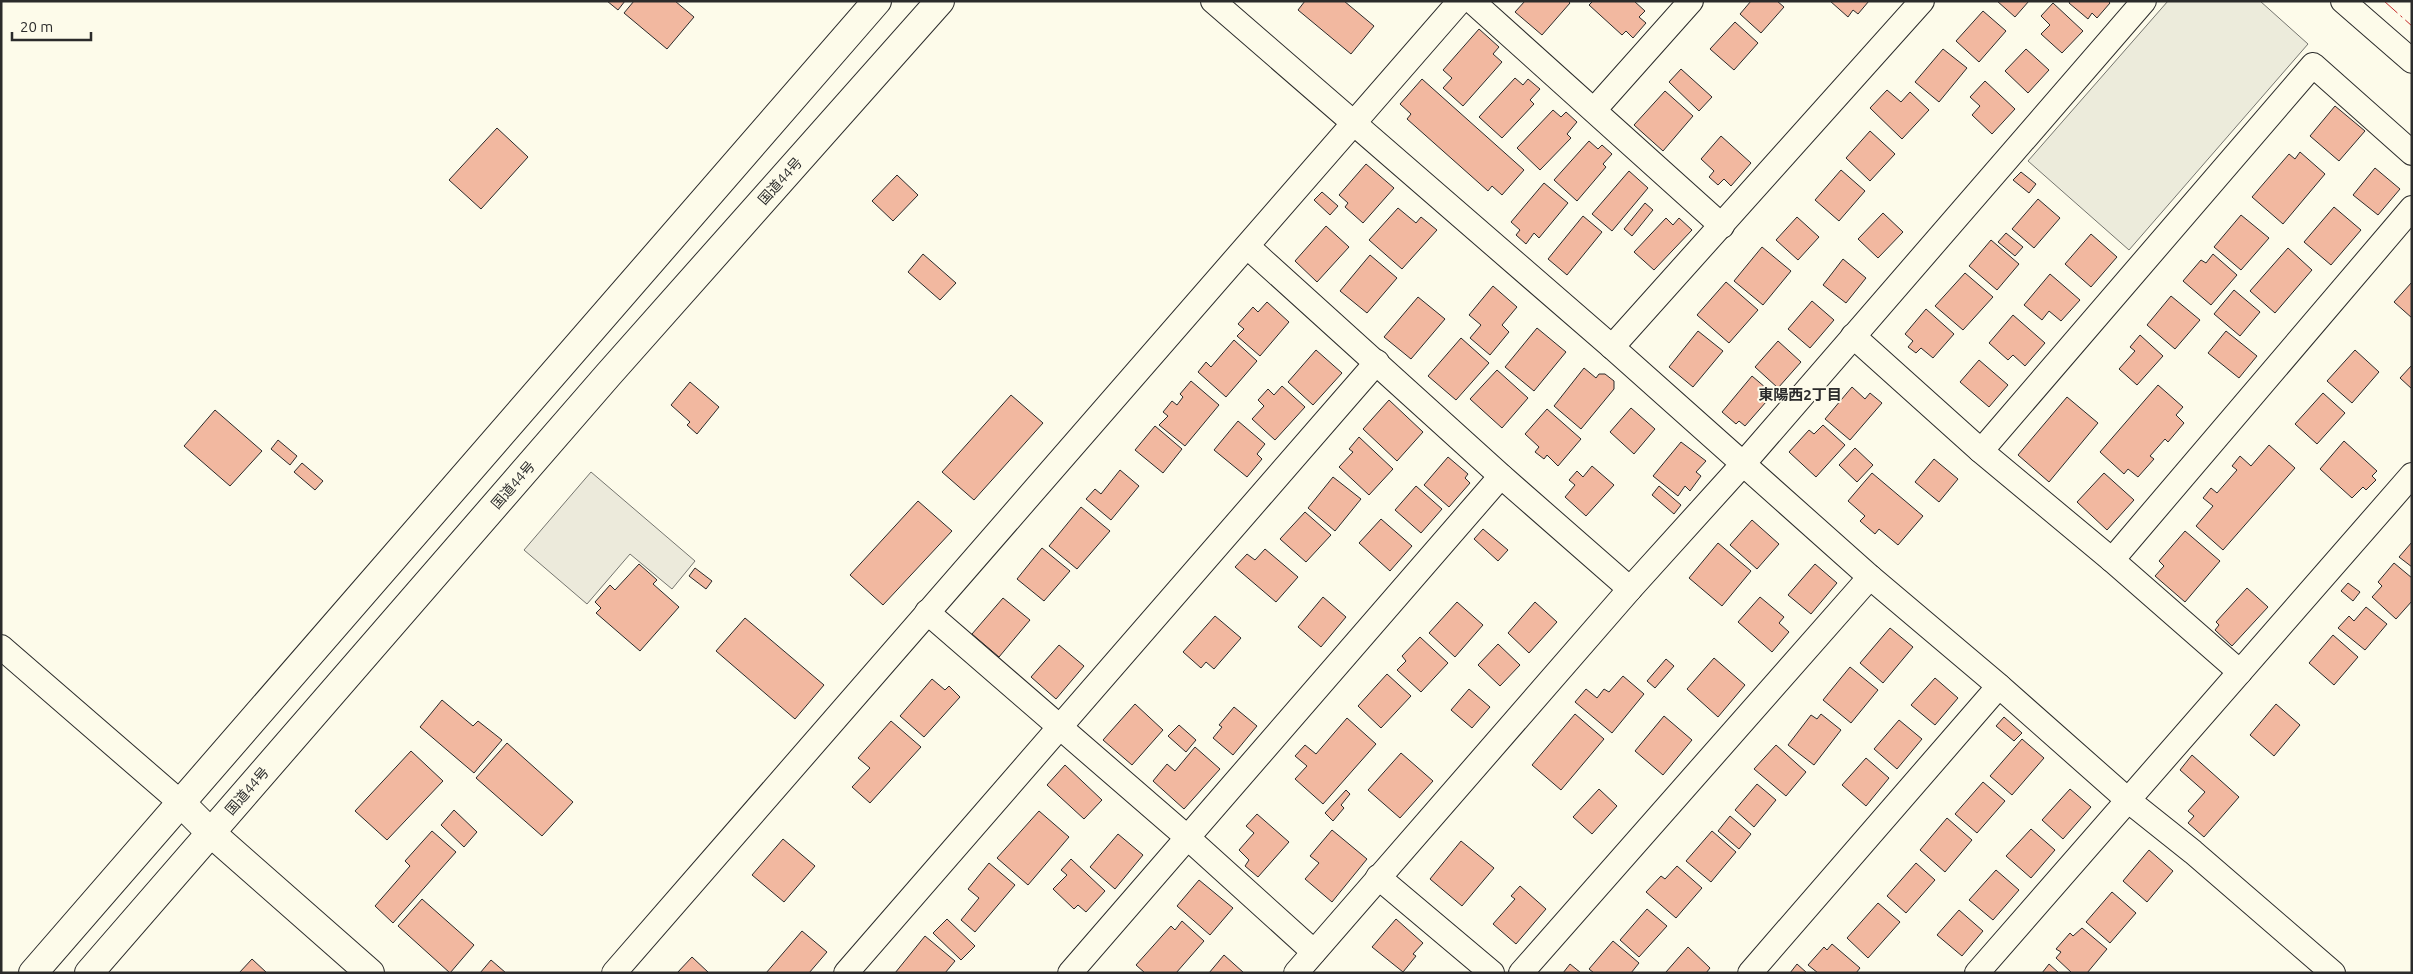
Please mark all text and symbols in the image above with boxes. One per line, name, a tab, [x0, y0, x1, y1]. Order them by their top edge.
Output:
scale bar	[12, 10, 91, 42]
text: 20 m	[20, 18, 53, 35]
street label: 国道44号	[755, 154, 805, 208]
district label: 東陽西2丁目	[1758, 386, 1842, 403]
street label: 国道44号	[488, 458, 538, 512]
street label: 国道44号	[222, 764, 272, 818]

